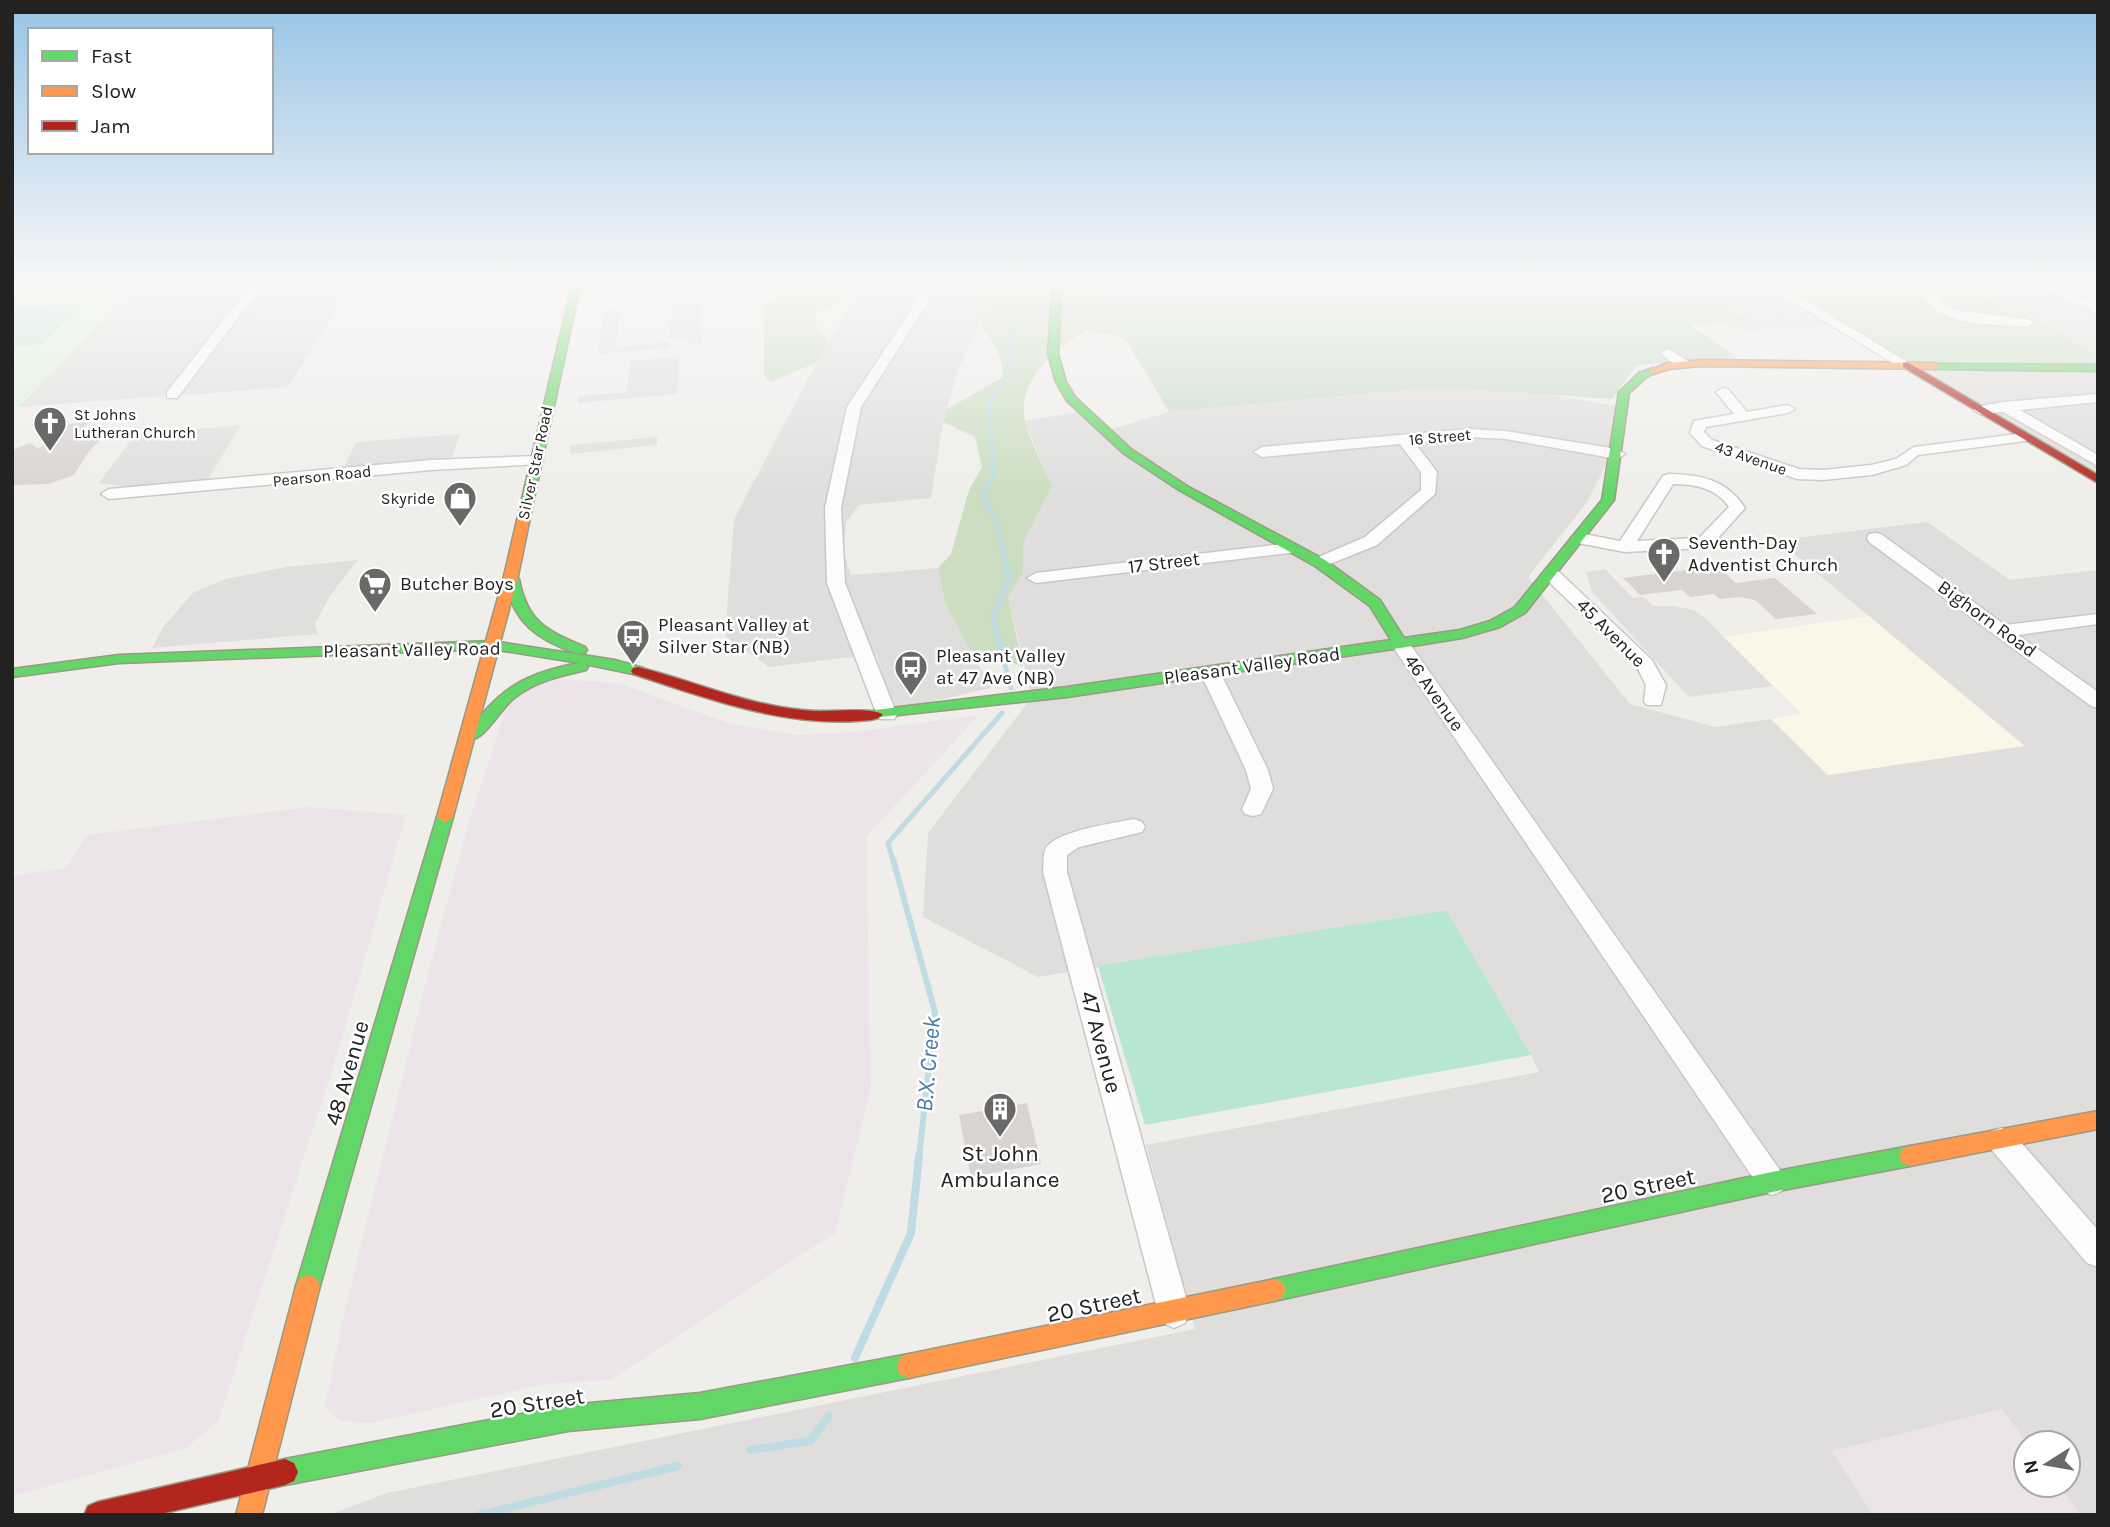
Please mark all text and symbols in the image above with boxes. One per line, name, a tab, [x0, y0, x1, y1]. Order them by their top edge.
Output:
legend	[28, 28, 273, 154]
text: Fast	[91, 44, 132, 68]
text: Slow	[91, 79, 136, 103]
text: Jam	[91, 114, 131, 138]
church icon: St Johns Lutheran Church	[31, 404, 69, 453]
street label: Silver Star Road	[514, 404, 556, 522]
place label: St Johns Lutheran Church	[74, 405, 196, 442]
street label: 16 Street	[1408, 425, 1472, 449]
street label: 43 Avenue	[1713, 437, 1789, 479]
street label: Pearson Road	[272, 461, 372, 491]
shop icon: Skyride	[441, 479, 479, 528]
place label: Skyride	[381, 489, 435, 508]
place label: Seventh-Day Adventist Church	[1688, 532, 1838, 576]
church icon: Seventh-Day Adventist Church	[1645, 535, 1683, 584]
street label: 17 Street	[1127, 548, 1201, 578]
supermarket icon: Butcher Boys	[356, 565, 394, 614]
place label: Butcher Boys	[400, 573, 514, 595]
street label: Bighorn Road	[1933, 576, 2041, 662]
street label: 45 Avenue	[1572, 594, 1650, 672]
place label: Pleasant Valley at Silver Star (NB)	[658, 614, 810, 658]
bus stop icon: Pleasant Valley at Silver Star (NB)	[614, 617, 652, 666]
street label: Pleasant Valley Road	[323, 637, 501, 663]
street label: Pleasant Valley Road	[1163, 643, 1341, 689]
place label: Pleasant Valley at 47 Ave (NB)	[936, 645, 1066, 689]
bus stop icon: Pleasant Valley at 47 Ave (NB)	[892, 648, 930, 697]
street label: 46 Avenue	[1400, 650, 1468, 736]
street label: 47 Avenue	[1074, 988, 1128, 1096]
water label: B.X. Creek	[910, 1014, 946, 1113]
street label: 48 Avenue	[319, 1017, 375, 1129]
building icon: St John Ambulance	[981, 1090, 1019, 1139]
place label: St John Ambulance	[941, 1140, 1059, 1193]
street label: 20 Street	[1598, 1163, 1698, 1209]
street label: 20 Street	[1044, 1282, 1144, 1328]
street label: 20 Street	[488, 1382, 587, 1424]
north arrow	[2012, 1429, 2082, 1499]
text: N	[2019, 1458, 2043, 1476]

